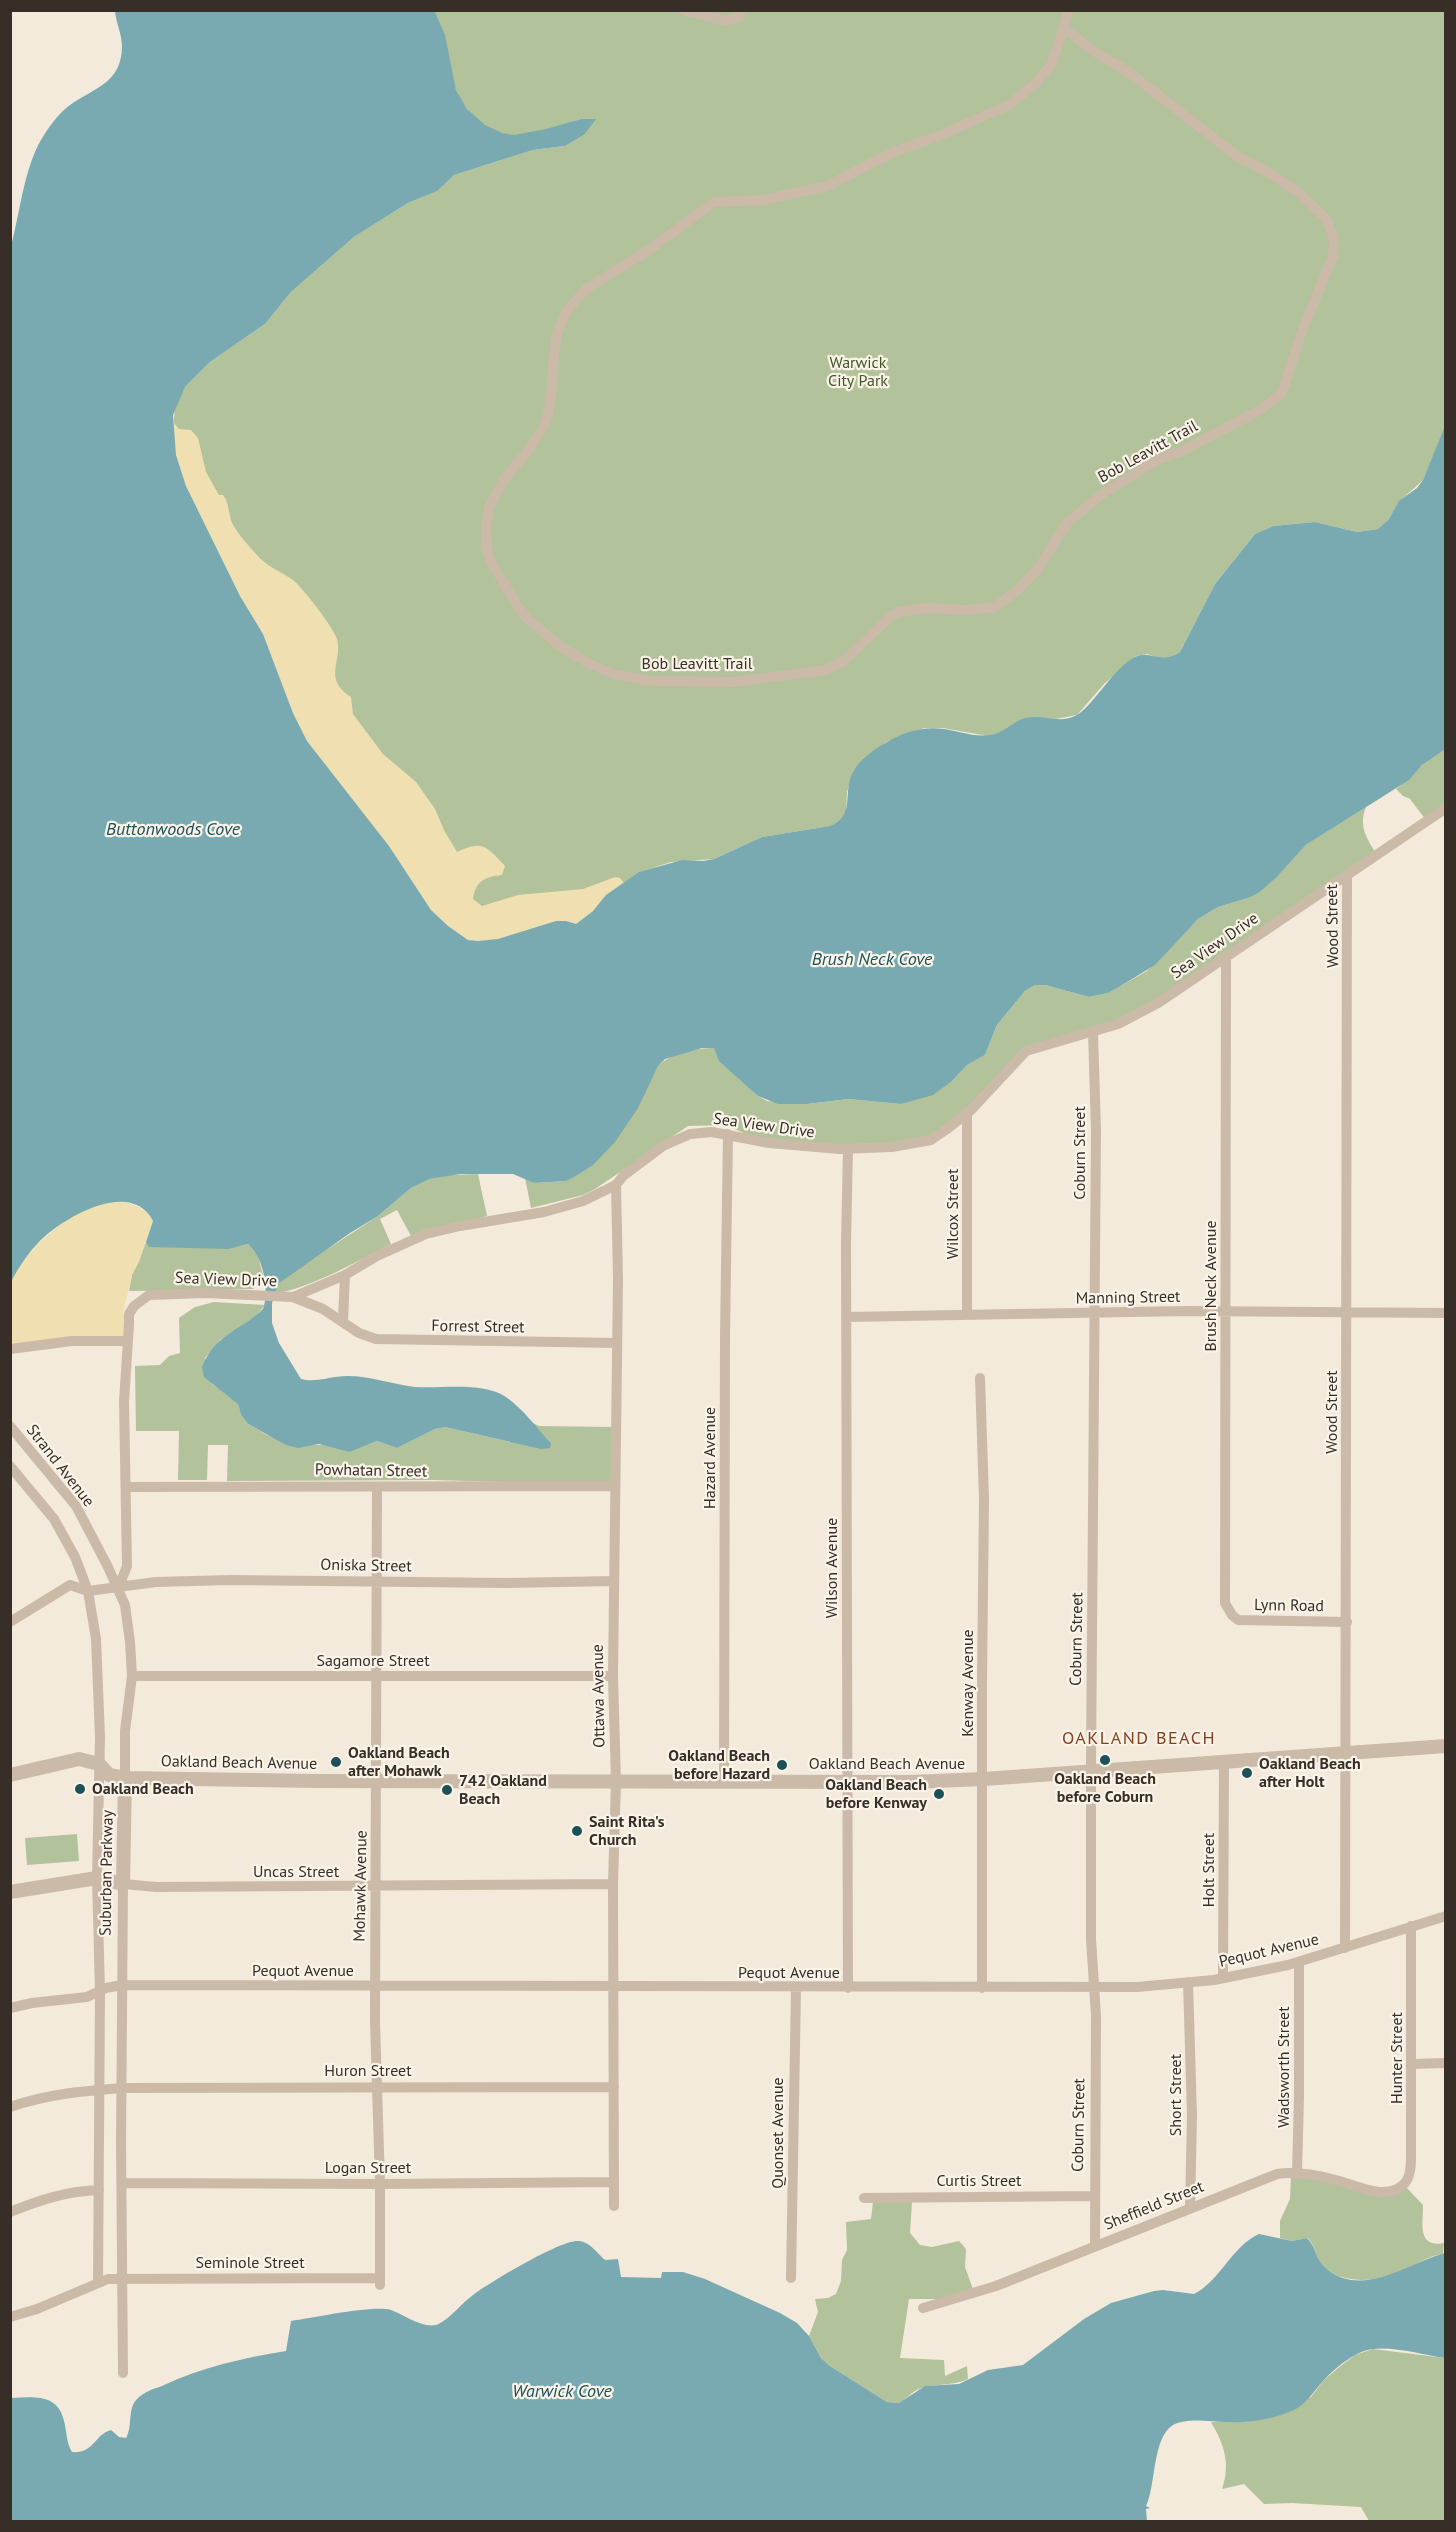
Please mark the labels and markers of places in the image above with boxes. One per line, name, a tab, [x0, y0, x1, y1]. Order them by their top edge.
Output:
place label: Oakland Beach after Mohawk	[348, 1743, 450, 1781]
place label: Oakland Beach before Hazard	[668, 1746, 770, 1784]
marker: Oakland Beach before Coburn	[1098, 1753, 1112, 1767]
place label: Oakland Beach after Holt	[1259, 1754, 1361, 1792]
marker: Oakland Beach after Mohawk	[329, 1755, 343, 1769]
marker: Oakland Beach before Hazard	[775, 1758, 789, 1772]
marker: Oakland Beach after Holt	[1240, 1766, 1254, 1780]
place label: Oakland Beach before Coburn	[1054, 1769, 1156, 1807]
place label: 742 Oakland Beach	[459, 1771, 547, 1809]
place label: Oakland Beach before Kenway	[825, 1775, 927, 1813]
place label: Oakland Beach	[92, 1779, 194, 1799]
marker: Oakland Beach	[73, 1782, 87, 1796]
marker: 742 Oakland Beach	[440, 1783, 454, 1797]
marker: Oakland Beach before Kenway	[932, 1787, 946, 1801]
place label: Saint Rita's Church	[589, 1812, 665, 1850]
marker: Saint Rita's Church	[570, 1824, 584, 1838]

